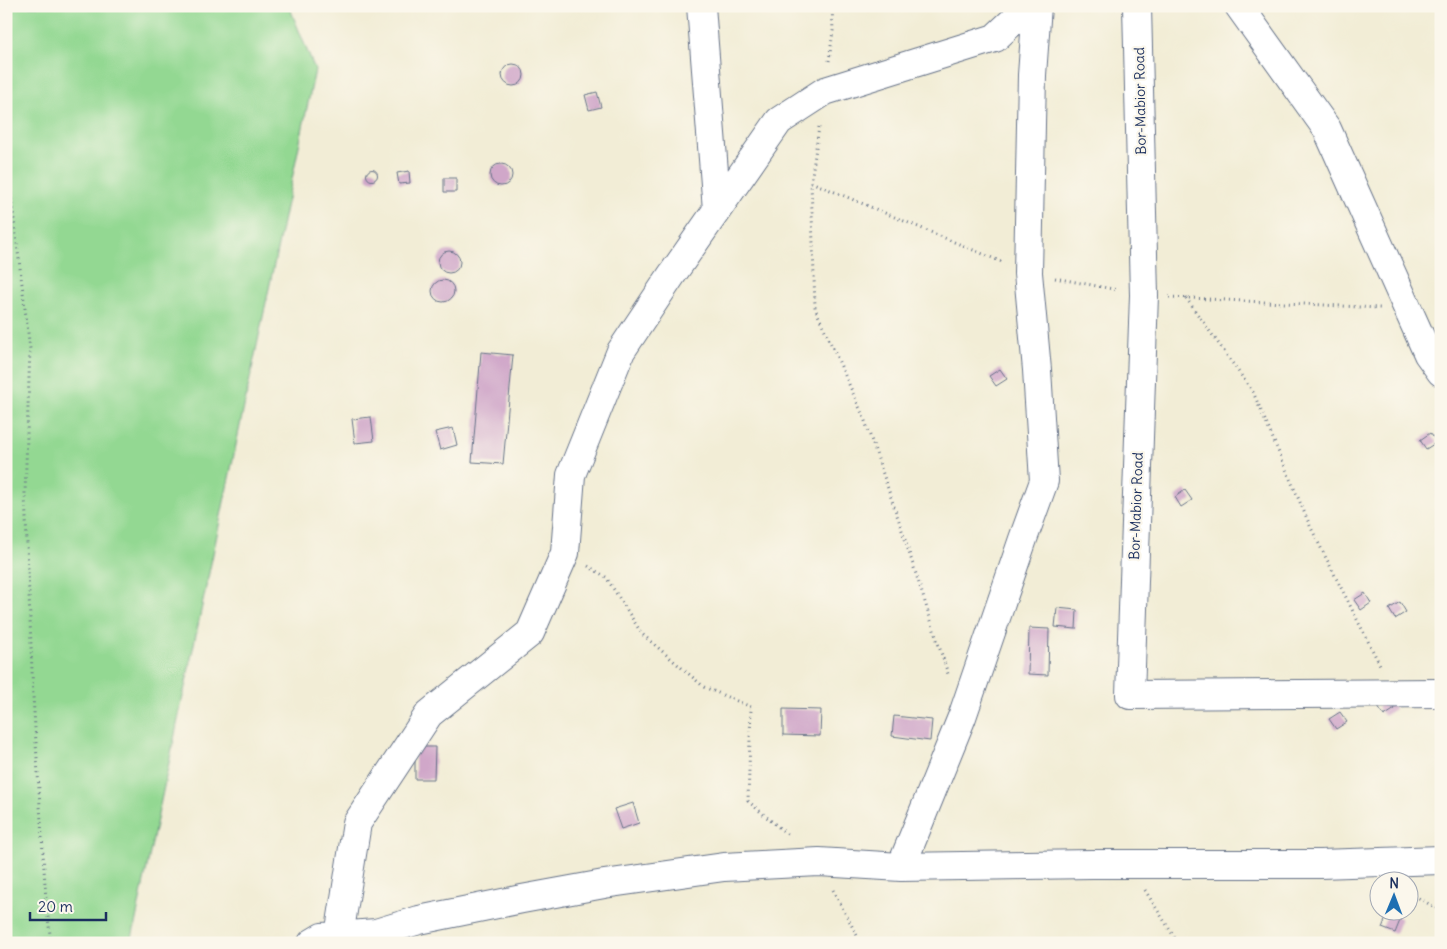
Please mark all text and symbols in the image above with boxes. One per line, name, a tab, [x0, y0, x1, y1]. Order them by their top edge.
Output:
street label: Bor-Mabior Road	[1130, 47, 1150, 155]
street label: Bor-Mabior Road	[1125, 452, 1147, 560]
north arrow	[1370, 872, 1420, 922]
text: N	[1389, 874, 1399, 892]
scale bar	[30, 889, 106, 921]
text: 20 m	[38, 897, 73, 916]

